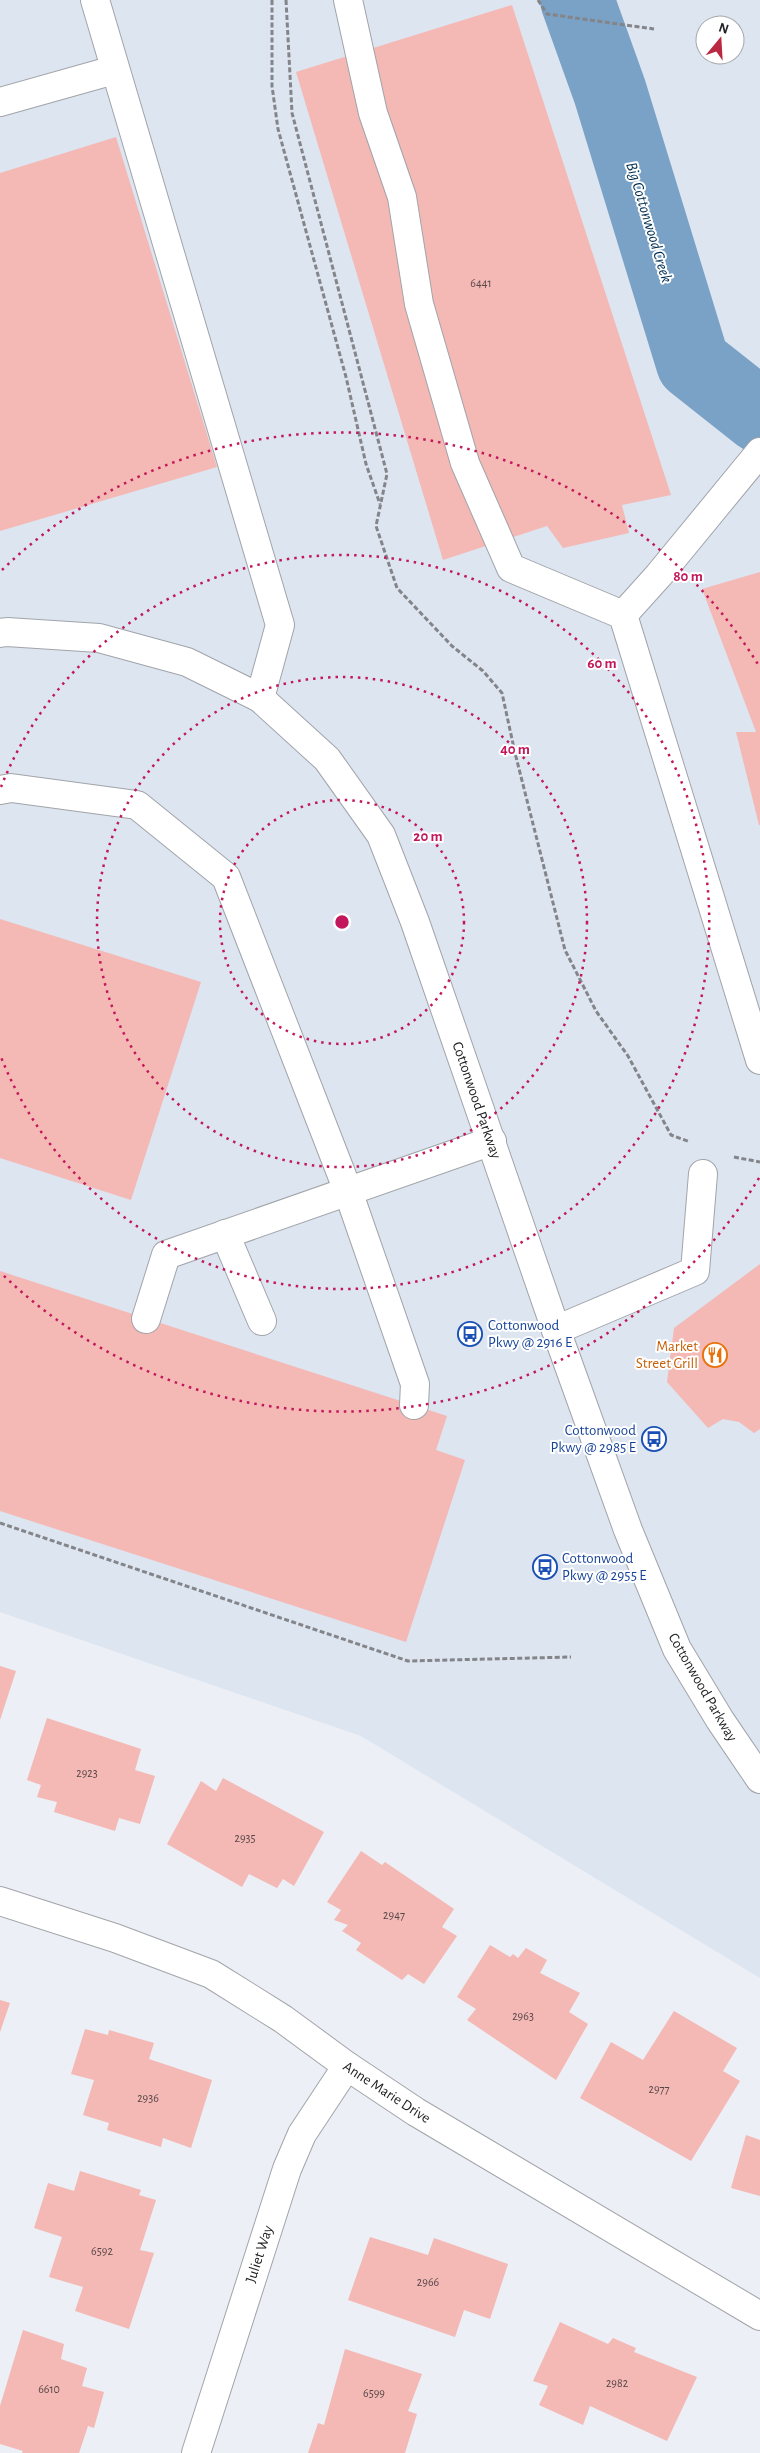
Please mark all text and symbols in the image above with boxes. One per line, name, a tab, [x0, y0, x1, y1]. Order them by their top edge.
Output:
north arrow	[695, 15, 745, 65]
text: N	[717, 20, 731, 37]
water label: Big Cottonwood Creek	[623, 160, 675, 284]
house number: 6441	[470, 277, 492, 289]
text: 80 m	[673, 569, 703, 584]
text: 60 m	[587, 656, 617, 671]
text: 40 m	[500, 742, 530, 757]
text: 20 m	[413, 829, 443, 844]
centre of rings	[333, 913, 351, 931]
street label: Cottonwood Parkway	[449, 1040, 504, 1161]
place label: Cottonwood Pkwy @ 2916 E	[488, 1318, 572, 1350]
bus stop icon: Cottonwood Pkwy @ 2916 E	[457, 1321, 483, 1347]
place label: Market Street Grill	[636, 1339, 698, 1371]
restaurant icon: Market Street Grill	[702, 1342, 728, 1368]
place label: Cottonwood Pkwy @ 2985 E	[551, 1423, 636, 1455]
bus stop icon: Cottonwood Pkwy @ 2985 E	[641, 1426, 667, 1452]
place label: Cottonwood Pkwy @ 2955 E	[562, 1551, 647, 1583]
bus stop icon: Cottonwood Pkwy @ 2955 E	[532, 1554, 558, 1580]
street label: Cottonwood Parkway	[665, 1630, 740, 1745]
house number: 2923	[76, 1767, 98, 1779]
house number: 2935	[234, 1832, 256, 1844]
house number: 2947	[383, 1909, 405, 1921]
house number: 2963	[512, 2010, 534, 2022]
street label: Anne Marie Drive	[340, 2059, 433, 2126]
house number: 2977	[648, 2083, 670, 2095]
house number: 2936	[137, 2092, 159, 2104]
street label: Juliet Way	[243, 2223, 276, 2285]
house number: 6592	[91, 2245, 113, 2257]
house number: 2966	[417, 2276, 440, 2288]
house number: 2982	[606, 2377, 629, 2389]
house number: 6610	[38, 2383, 60, 2395]
house number: 6599	[363, 2387, 385, 2399]

